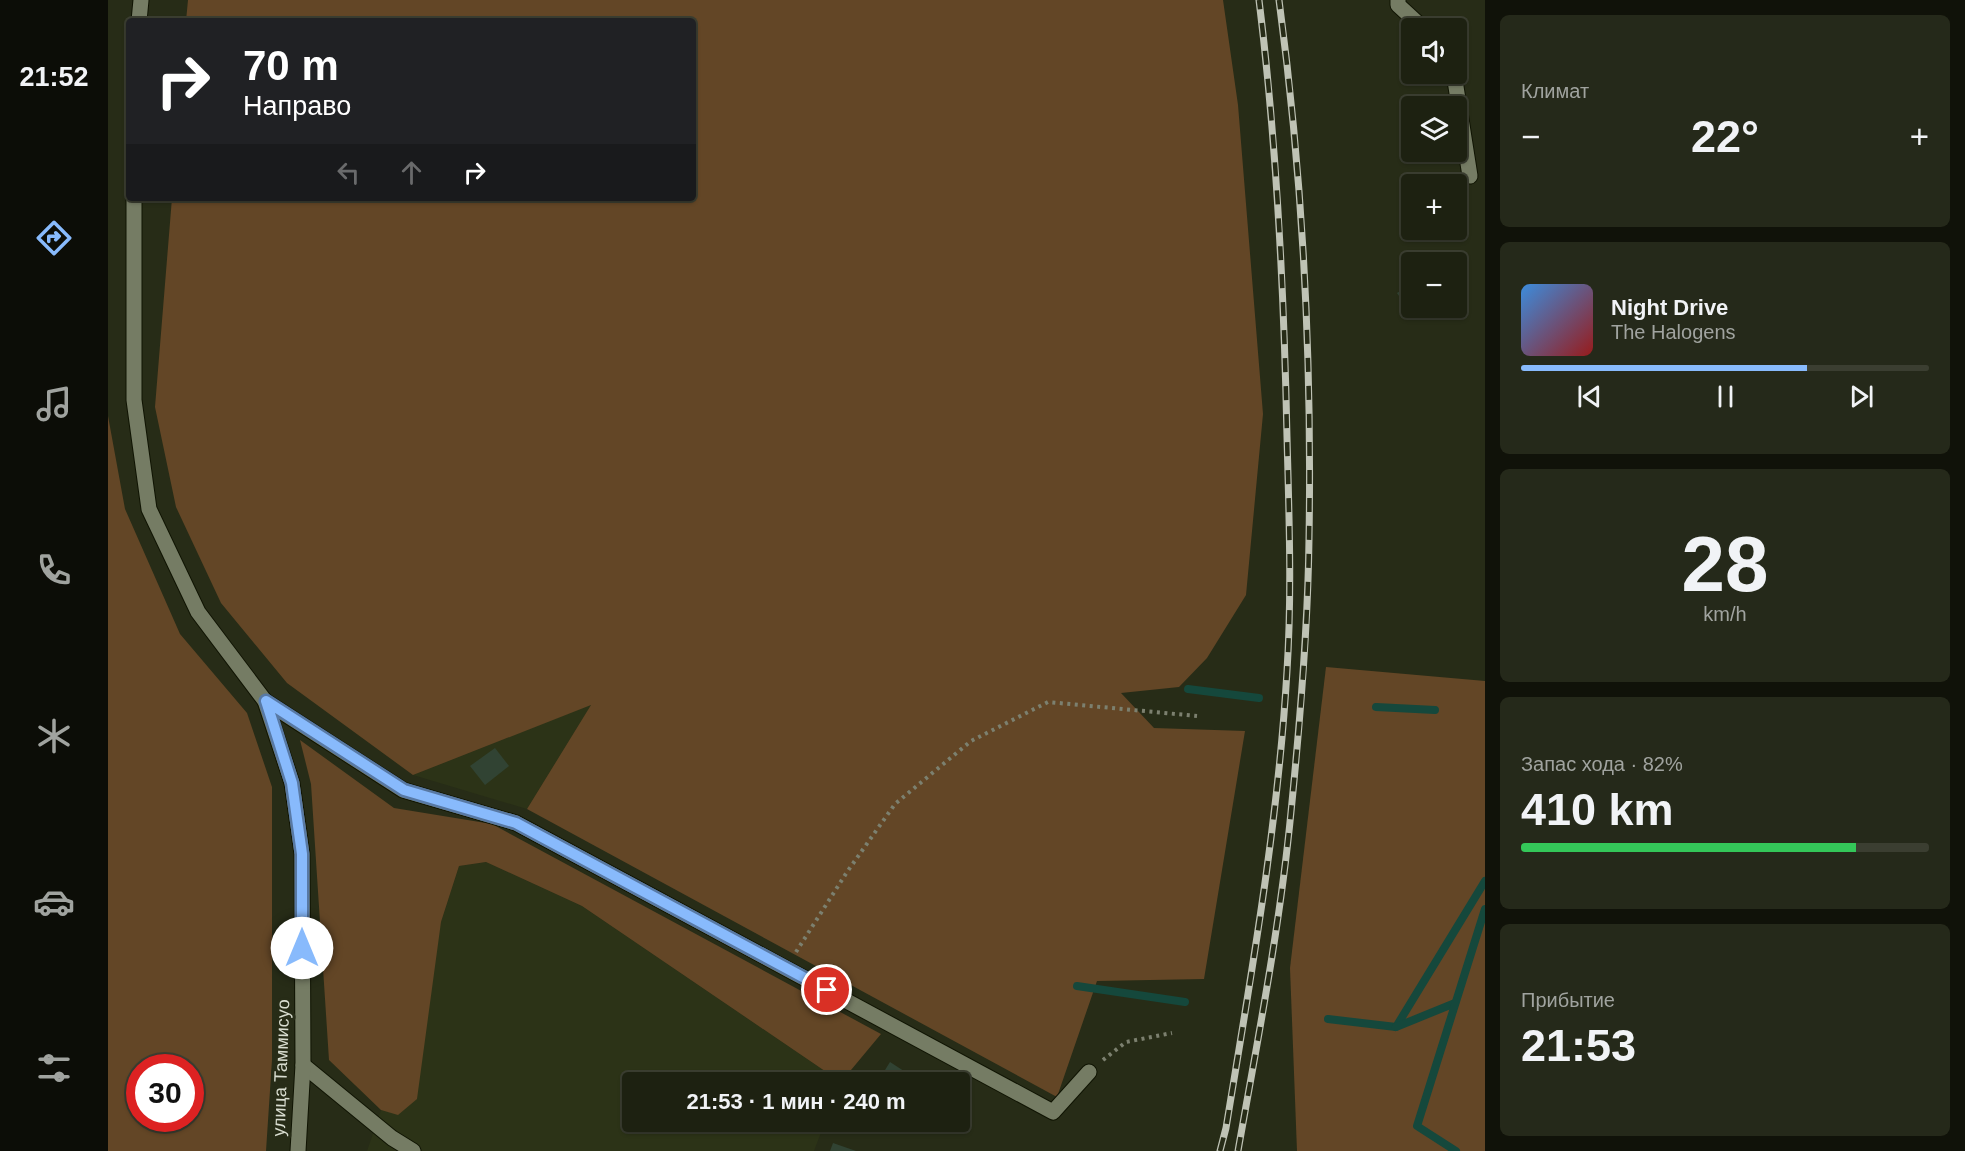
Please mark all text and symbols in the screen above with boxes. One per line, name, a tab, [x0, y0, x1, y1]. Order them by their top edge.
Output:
map controls	[1401, 18, 1467, 318]
button: sound	[1401, 18, 1467, 84]
icon: right	[144, 42, 222, 120]
text: 70 m	[243, 42, 339, 89]
text: 21:52	[19, 62, 89, 92]
text: Климат	[1521, 80, 1589, 102]
text: Направо	[243, 91, 351, 121]
button: layers	[1401, 96, 1467, 162]
text: 22°	[1691, 111, 1759, 162]
text: −	[1521, 118, 1540, 155]
text: +	[1910, 118, 1929, 155]
icon: left	[332, 156, 365, 189]
icon: ahead	[395, 156, 428, 189]
icon: right	[458, 156, 491, 189]
button: +	[1401, 174, 1467, 240]
icon: directions	[33, 217, 75, 259]
button: −	[1401, 252, 1467, 318]
text: Night Drive	[1611, 295, 1728, 320]
text: The Halogens	[1611, 321, 1736, 343]
icon: previous	[1573, 380, 1606, 413]
icon: pause	[1709, 380, 1742, 413]
icon: next	[1845, 380, 1878, 413]
icon: music	[33, 383, 75, 425]
text: 28	[1682, 520, 1768, 608]
icon: phone	[33, 549, 75, 591]
text: km/h	[1703, 603, 1747, 625]
icon: climate	[33, 715, 75, 757]
text: Запас хода · 82%	[1521, 753, 1683, 775]
text: 410 km	[1521, 784, 1674, 835]
icon: car	[33, 881, 75, 923]
position arrow	[270, 916, 334, 980]
pin	[801, 964, 852, 1015]
icon: arrive	[810, 973, 843, 1006]
text: Прибытие	[1521, 989, 1615, 1011]
street label: улица Таммисуо	[269, 999, 293, 1137]
text: 21:53	[1521, 1020, 1636, 1071]
icon: filters	[33, 1047, 75, 1089]
speed limit sign: 30	[126, 1054, 204, 1132]
text: 21:53 · 1 мин · 240 m	[686, 1089, 906, 1114]

